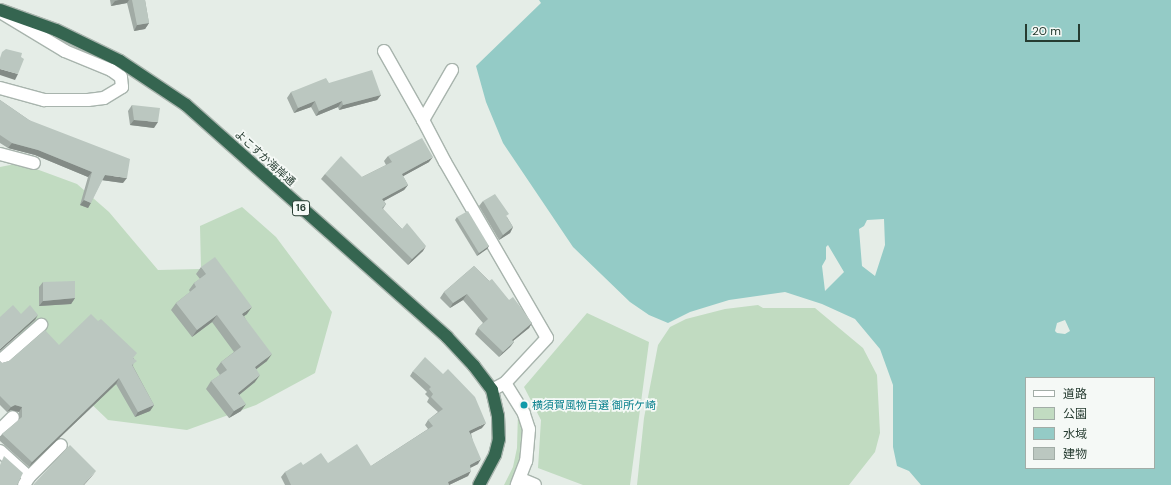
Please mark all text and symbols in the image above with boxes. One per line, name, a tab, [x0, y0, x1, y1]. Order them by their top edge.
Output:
scale bar	[1027, 16, 1082, 42]
text: 20 m	[1032, 23, 1061, 39]
street label: よこすか海岸通	[232, 127, 298, 189]
road number: 16	[292, 200, 310, 216]
legend	[1025, 377, 1155, 469]
text: 道路	[1063, 386, 1087, 402]
place label: 横須賀風物百選 御所ケ崎	[532, 398, 656, 412]
marker: 横須賀風物百選 御所ケ崎	[519, 400, 529, 410]
text: 公園	[1063, 406, 1087, 422]
text: 水域	[1063, 426, 1087, 442]
text: 建物	[1063, 446, 1087, 462]

